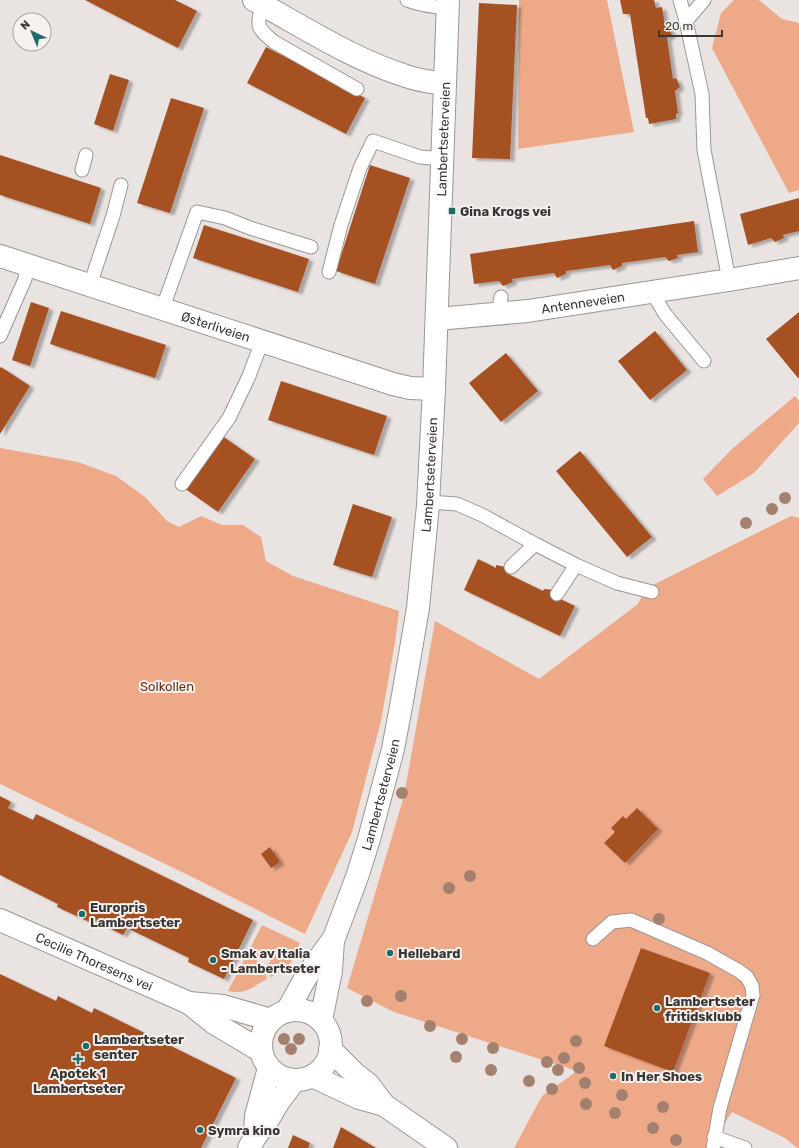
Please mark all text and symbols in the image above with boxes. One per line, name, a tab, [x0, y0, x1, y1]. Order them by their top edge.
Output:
north arrow	[12, 12, 52, 52]
scale bar	[659, 12, 722, 38]
text: N	[18, 18, 33, 33]
text: 20 m	[665, 19, 693, 33]
street label: Lambertseterveien	[433, 81, 453, 197]
place label: Gina Krogs vei	[460, 204, 551, 219]
marker: Gina Krogs vei	[447, 206, 457, 216]
street label: Antenneveien	[540, 289, 626, 316]
street label: Østerliveien	[179, 308, 252, 345]
street label: Lambertseterveien	[418, 417, 440, 533]
park label: Solkollen	[140, 679, 194, 694]
street label: Lambertseterveien	[358, 737, 402, 852]
place label: Europris Lambertseter	[90, 900, 180, 930]
marker: Europris Lambertseter	[77, 909, 87, 919]
street label: Cecilie Thoresens vei	[34, 929, 155, 994]
place label: Smak av Italia - Lambertseter	[221, 946, 320, 976]
place label: Hellebard	[398, 946, 460, 961]
marker: Hellebard	[385, 948, 395, 958]
marker: Smak av Italia - Lambertseter	[208, 955, 218, 965]
place label: Lambertseter fritidsklubb	[665, 994, 755, 1024]
marker: Lambertseter fritidsklubb	[652, 1003, 662, 1013]
place label: Lambertseter senter	[94, 1032, 184, 1062]
marker: Lambertseter senter	[81, 1041, 91, 1051]
marker: Apotek 1 Lambertseter	[73, 1054, 83, 1064]
place label: Apotek 1 Lambertseter	[33, 1066, 123, 1096]
place label: In Her Shoes	[621, 1069, 702, 1084]
marker: In Her Shoes	[608, 1071, 618, 1081]
place label: Symra kino	[208, 1123, 280, 1138]
marker: Symra kino	[195, 1125, 205, 1135]

